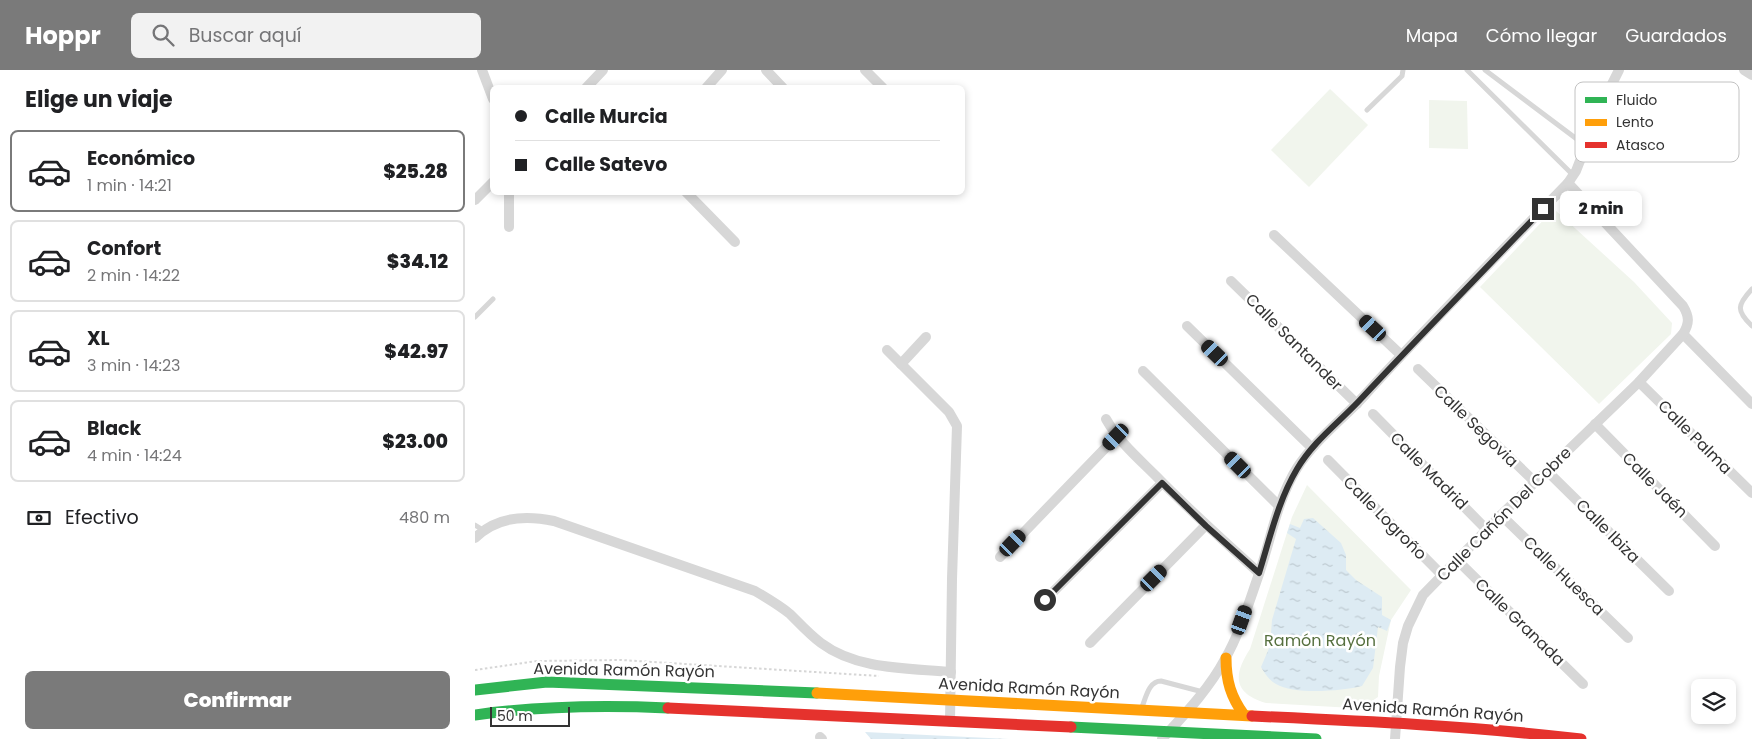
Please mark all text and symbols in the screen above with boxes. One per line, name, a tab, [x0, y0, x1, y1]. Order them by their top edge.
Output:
search box	[131, 13, 481, 58]
text: Hoppr	[25, 19, 101, 52]
icon: search	[149, 21, 177, 49]
text: Buscar aquí	[189, 22, 302, 49]
text: Mapa	[1406, 23, 1458, 48]
text: Cómo llegar	[1486, 23, 1597, 48]
text: Guardados	[1625, 23, 1727, 48]
legend	[1575, 82, 1739, 162]
text: Elige un viaje	[25, 84, 173, 115]
text: Fluido	[1616, 90, 1657, 110]
text: Calle Murcia	[545, 103, 668, 130]
text: Lento	[1616, 112, 1654, 132]
text: Atasco	[1616, 135, 1665, 155]
text: Económico	[87, 145, 195, 172]
icon: car	[27, 149, 72, 194]
text: Calle Satevo	[545, 151, 667, 178]
text: $25.28	[383, 158, 448, 185]
text: 1 min · 14:21	[87, 174, 172, 197]
callout: 2 min	[1561, 192, 1643, 226]
text: 2 min	[1578, 197, 1624, 220]
route end	[1532, 198, 1554, 220]
text: Confort	[87, 235, 161, 262]
icon: car	[27, 239, 72, 284]
text: $34.12	[387, 248, 448, 275]
text: 2 min · 14:22	[87, 264, 180, 287]
street label: Calle Santander	[1240, 288, 1348, 396]
car	[1356, 312, 1389, 344]
text: XL	[87, 325, 110, 352]
icon: car	[27, 329, 72, 374]
car	[1199, 337, 1231, 369]
text: $42.97	[384, 338, 448, 365]
text: 3 min · 14:23	[87, 354, 181, 377]
street label: Calle Segovia	[1429, 380, 1523, 472]
street label: Calle Palma	[1653, 395, 1737, 479]
text: Black	[87, 415, 141, 442]
icon: car	[27, 419, 72, 464]
car	[1100, 421, 1131, 453]
street label: Calle Madrid	[1385, 427, 1473, 515]
text: $23.00	[382, 428, 448, 455]
street label: Calle Cañón Del Cobre	[1431, 441, 1577, 587]
text: 4 min · 14:24	[87, 444, 182, 467]
street label: Calle Jaén	[1617, 447, 1693, 523]
car	[1222, 449, 1253, 481]
street label: Calle Logroño	[1338, 471, 1432, 565]
street label: Calle Ibiza	[1571, 494, 1645, 568]
icon: cash	[25, 504, 53, 532]
text: Efectivo	[65, 504, 139, 531]
text: 480 m	[399, 506, 450, 529]
car	[997, 527, 1028, 559]
street label: Calle Huesca	[1518, 531, 1610, 621]
car	[1138, 562, 1169, 594]
street label: Calle Granada	[1470, 573, 1570, 671]
route start	[1034, 589, 1056, 611]
car	[1229, 603, 1254, 637]
park label: Ramón Rayón	[1264, 629, 1376, 652]
street label: Avenida Ramón Rayón	[533, 657, 715, 683]
button: Confirmar	[25, 671, 450, 729]
street label: Avenida Ramón Rayón	[938, 672, 1120, 704]
map controls	[1691, 679, 1736, 724]
button: layers	[1691, 679, 1736, 724]
street label: Avenida Ramón Rayón	[1342, 692, 1524, 728]
scale bar	[490, 704, 570, 727]
text: 50 m	[497, 706, 533, 726]

